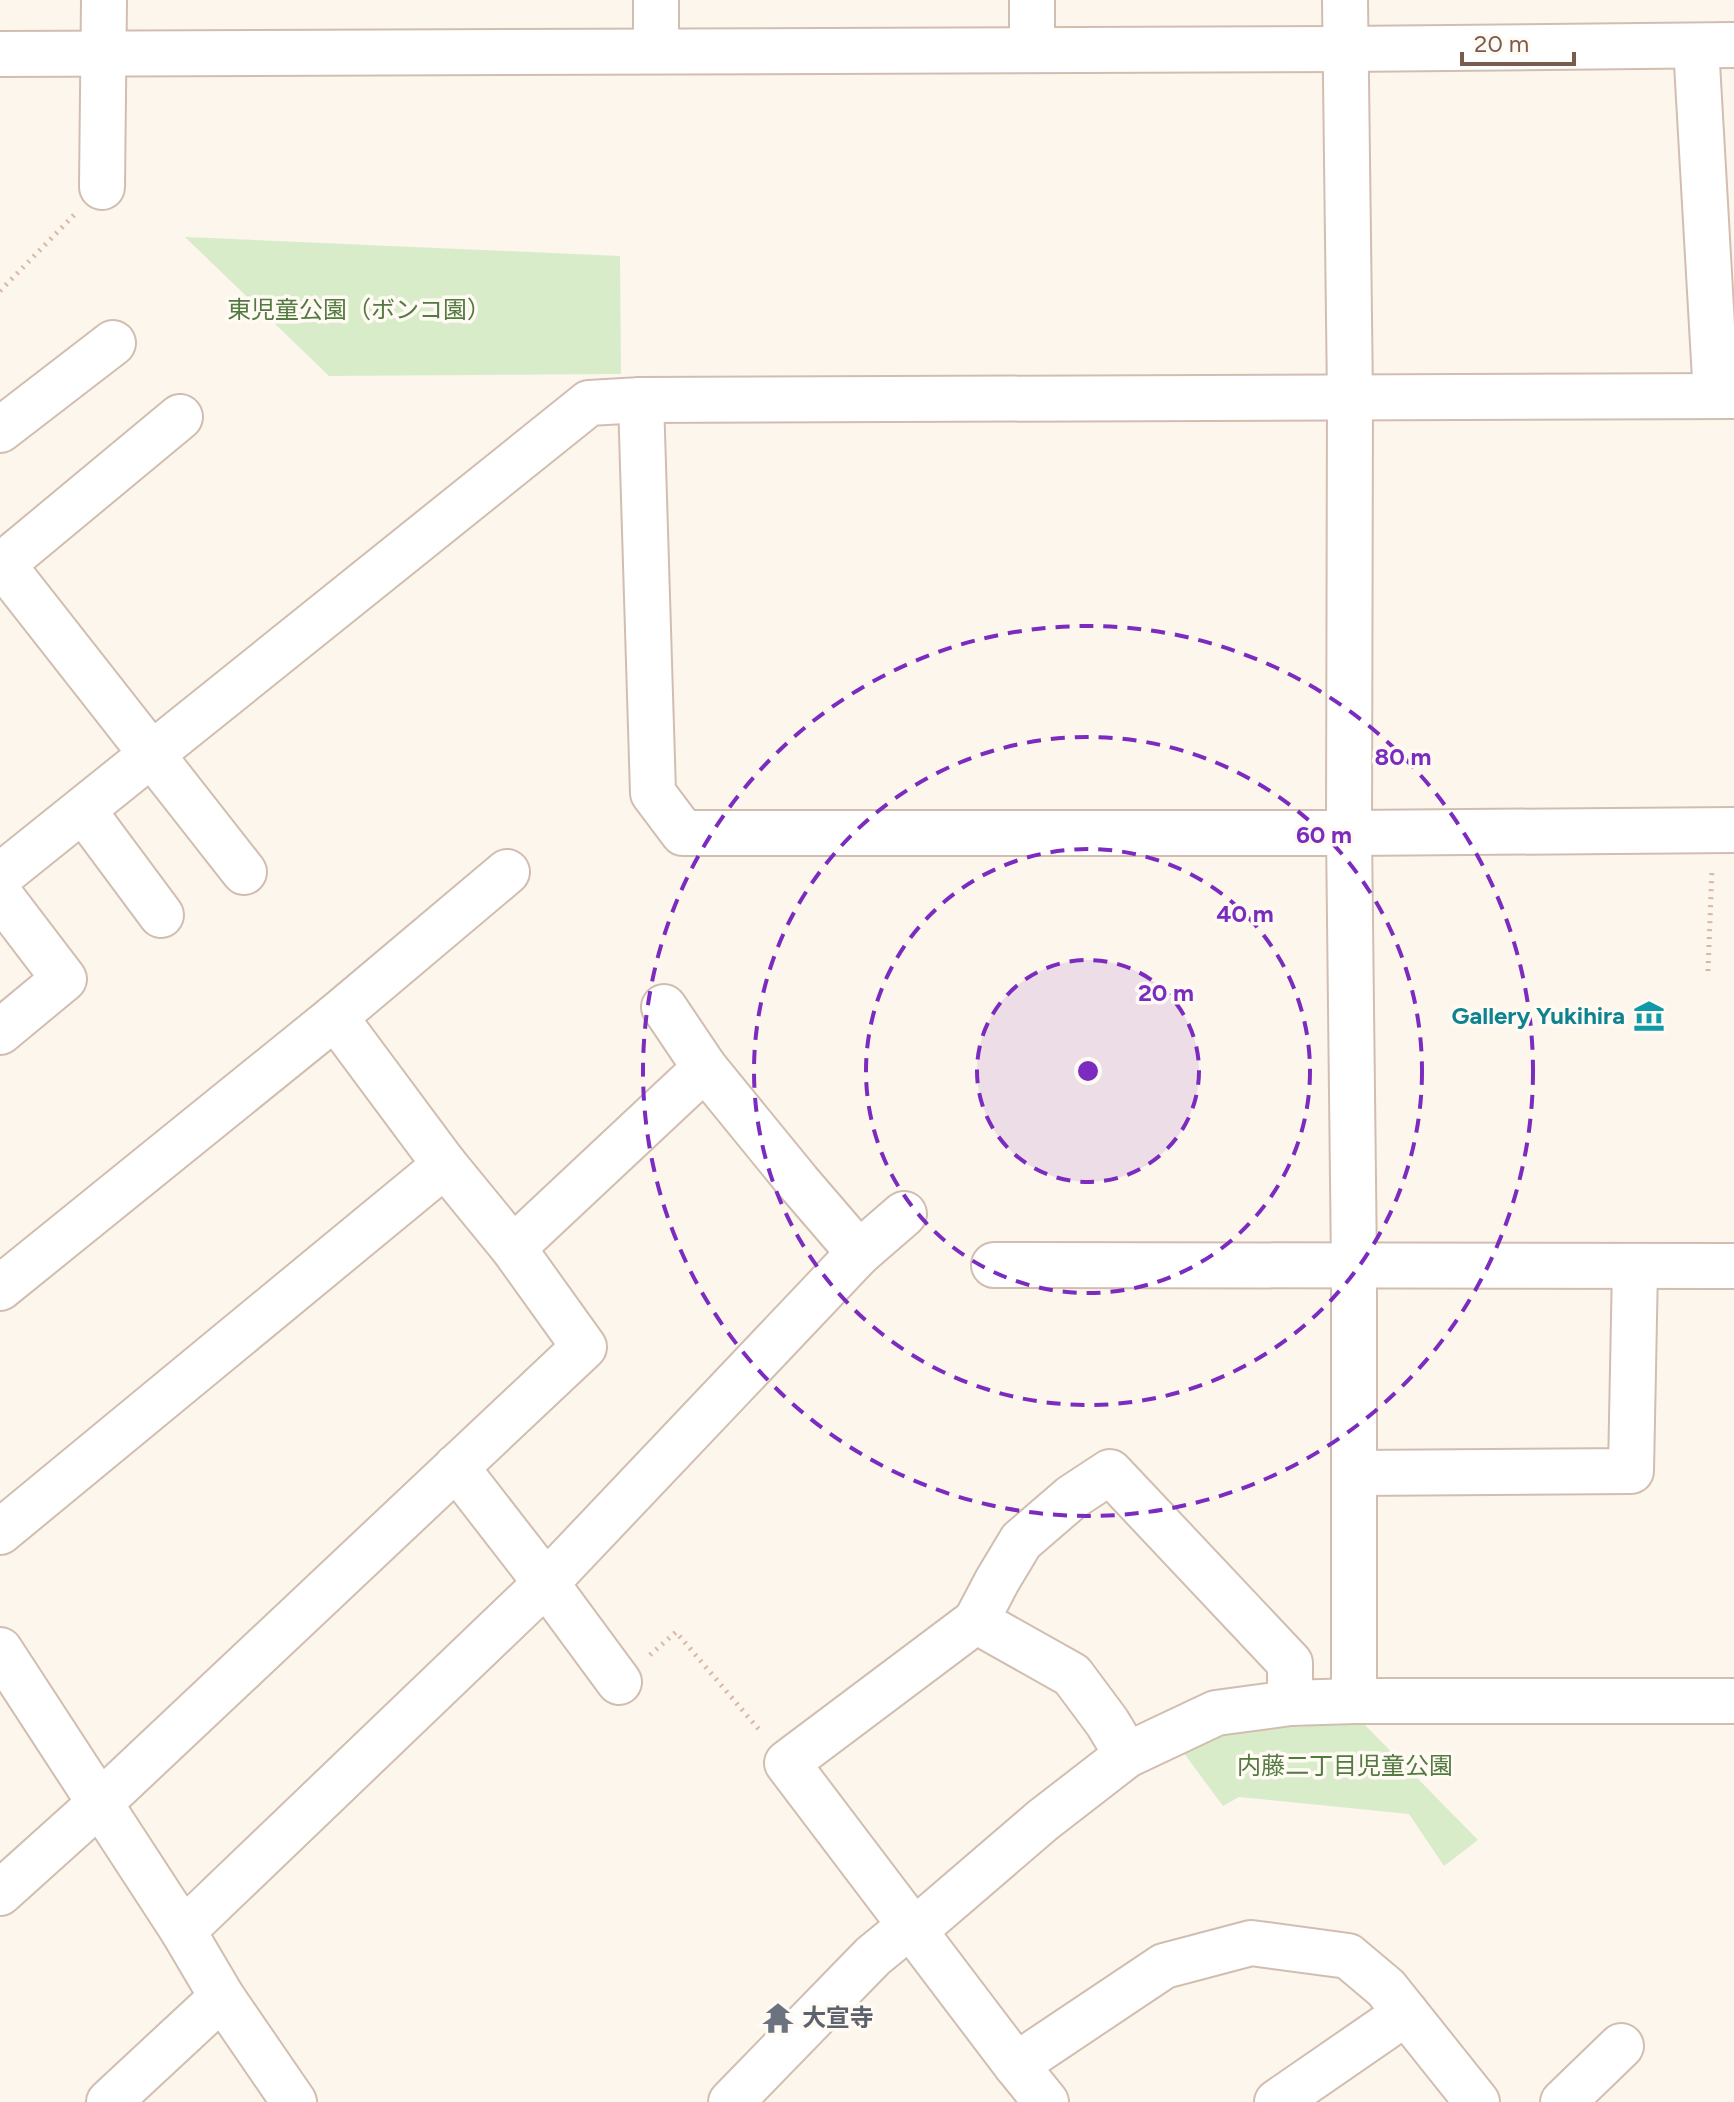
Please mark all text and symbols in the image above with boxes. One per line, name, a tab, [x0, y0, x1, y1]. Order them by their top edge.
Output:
scale bar	[1462, 16, 1574, 66]
text: 20 m	[1474, 29, 1529, 58]
park label: 東児童公園（ボンコ園）	[227, 295, 491, 324]
text: 80 m	[1375, 742, 1431, 771]
text: 60 m	[1296, 820, 1352, 849]
text: 40 m	[1216, 899, 1274, 928]
text: 20 m	[1138, 978, 1194, 1007]
museum icon: Gallery Yukihira	[1632, 999, 1666, 1033]
place label: Gallery Yukihira	[1452, 1001, 1625, 1030]
centre of rings	[1074, 1057, 1102, 1085]
park label: 内藤二丁目児童公園	[1237, 1751, 1453, 1780]
temple icon: 大宣寺	[761, 2001, 795, 2035]
place label: 大宣寺	[802, 2003, 874, 2032]

